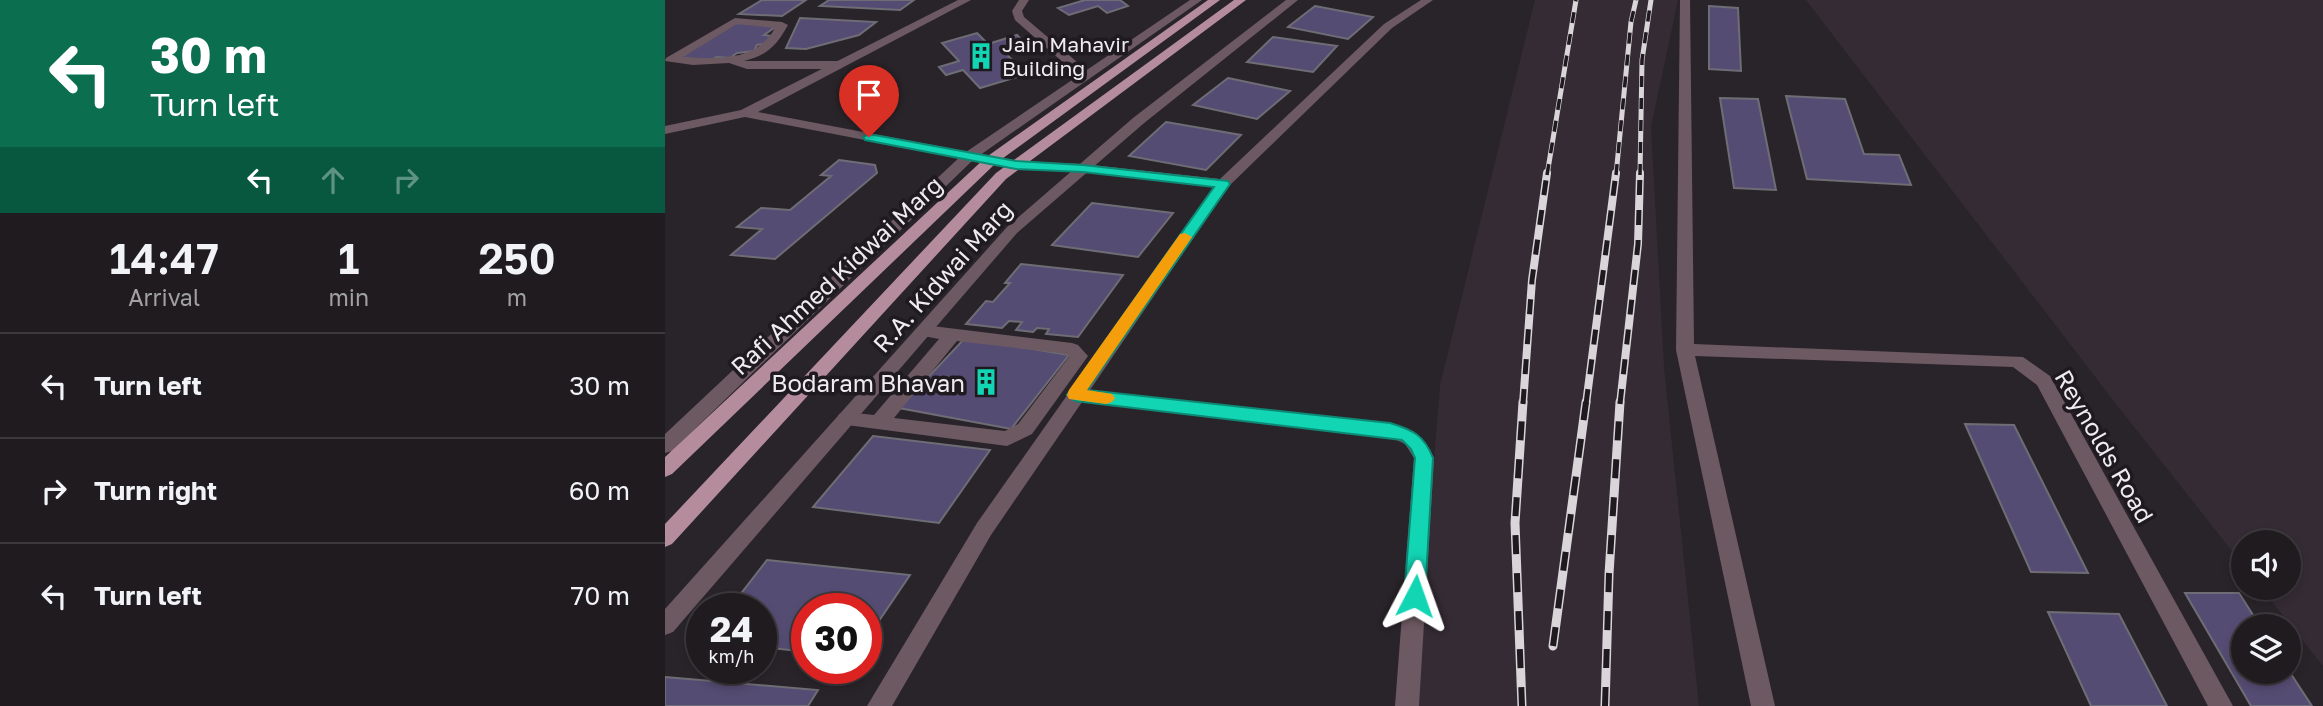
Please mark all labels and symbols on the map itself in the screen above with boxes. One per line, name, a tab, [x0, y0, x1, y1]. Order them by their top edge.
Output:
place label: Jain Mahavir Building	[1002, 31, 1129, 81]
building icon: Jain Mahavir Building	[966, 41, 996, 71]
pin	[839, 65, 899, 137]
street label: Rafi Ahmed Kidwai Marg	[724, 169, 948, 381]
street label: R.A. Kidwai Marg	[866, 194, 1018, 358]
street label: Reynolds Road	[2049, 364, 2161, 528]
building icon: Bodaram Bhavan	[971, 367, 1001, 397]
place label: Bodaram Bhavan	[771, 368, 965, 397]
position arrow	[1378, 559, 1452, 633]
speed limit sign: 30	[791, 593, 882, 684]

